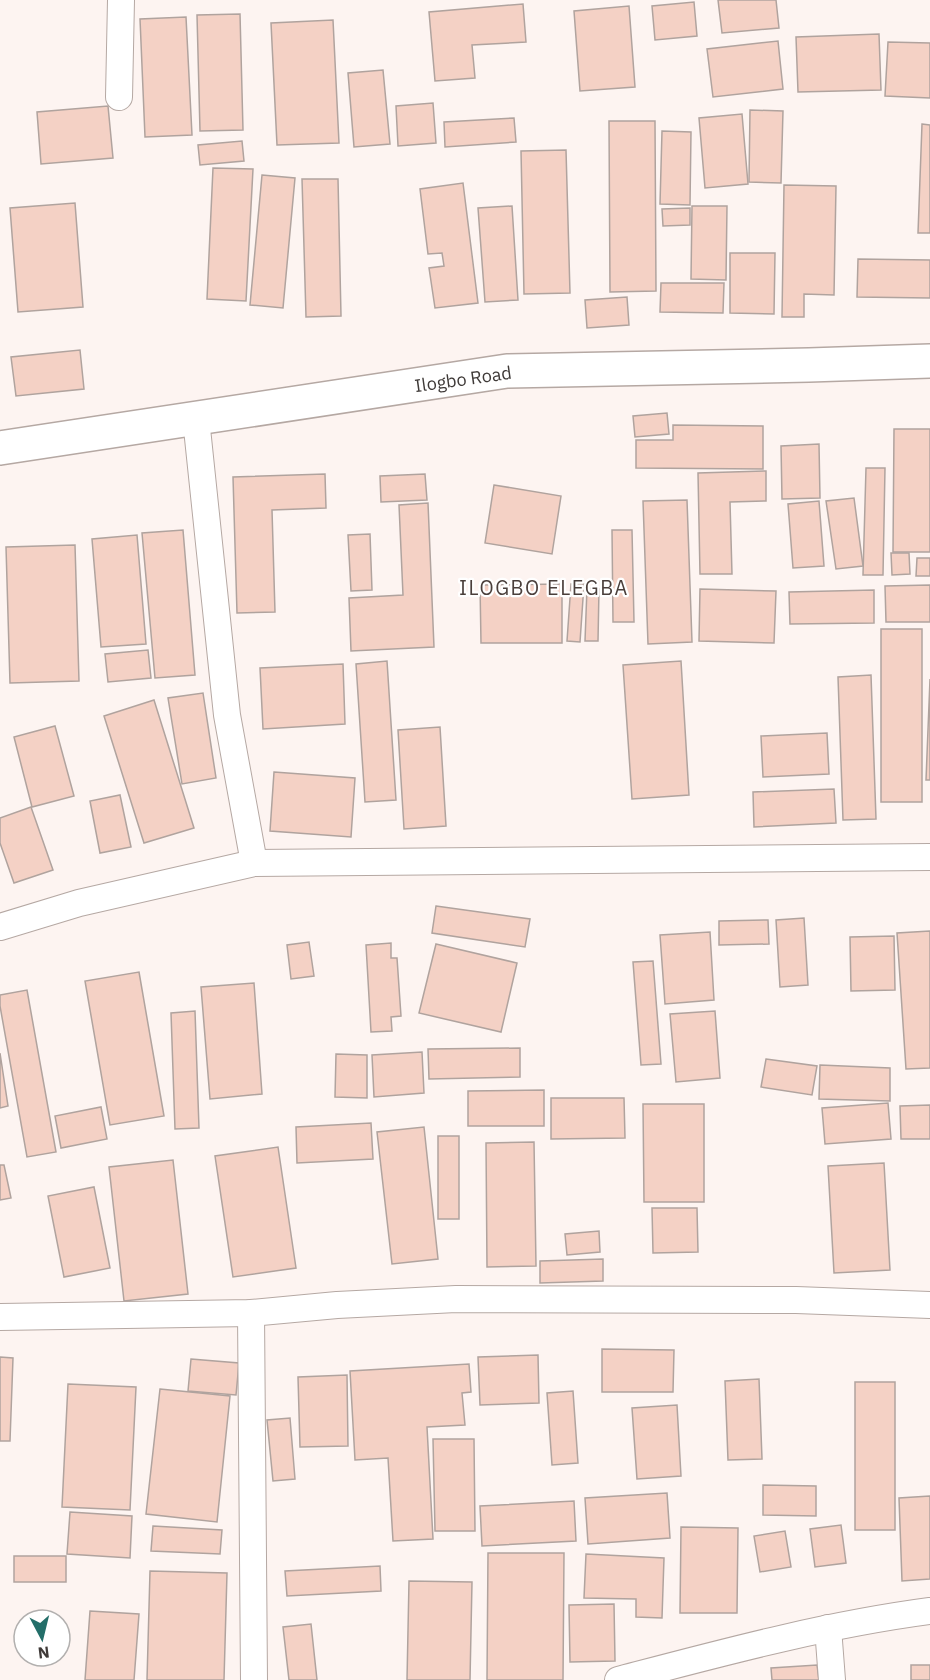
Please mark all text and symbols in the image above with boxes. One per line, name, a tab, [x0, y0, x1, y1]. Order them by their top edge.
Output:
street label: Ilogbo Road	[413, 361, 513, 397]
district label: ILOGBO ELEGBA	[459, 574, 629, 601]
north arrow	[12, 1608, 72, 1668]
text: N	[37, 1642, 51, 1664]

